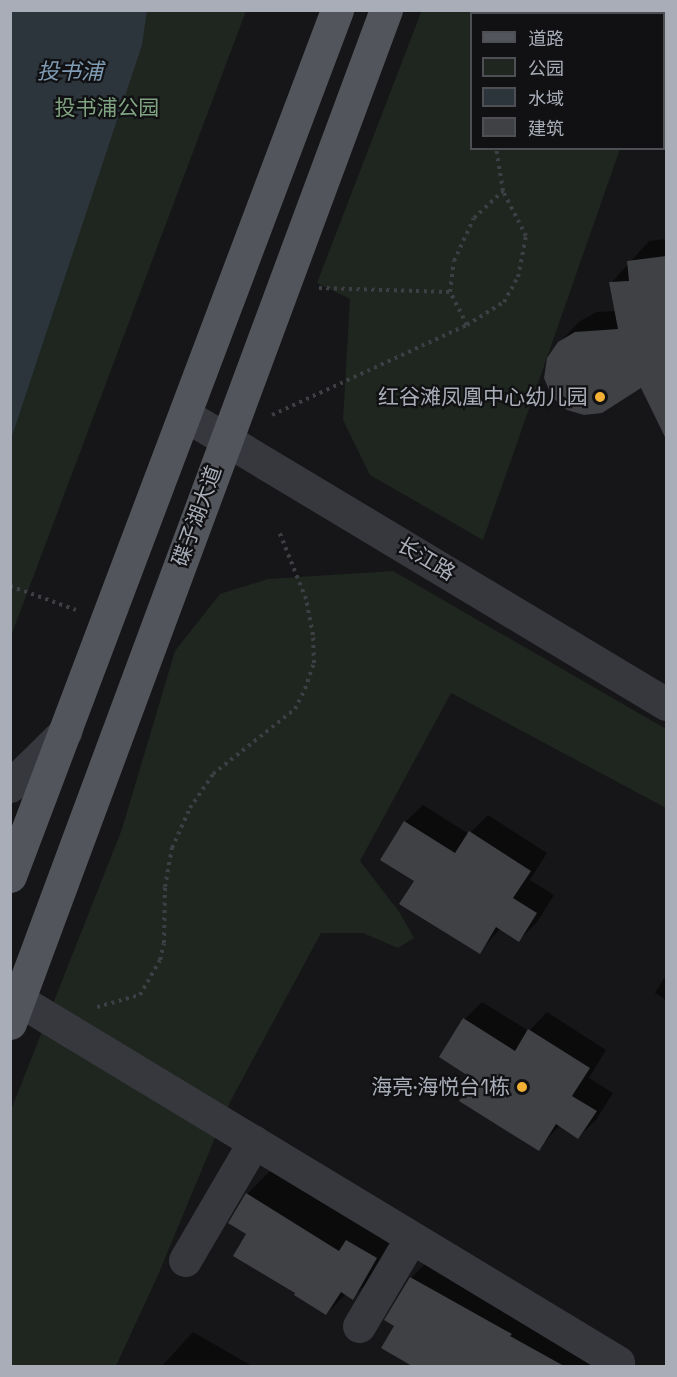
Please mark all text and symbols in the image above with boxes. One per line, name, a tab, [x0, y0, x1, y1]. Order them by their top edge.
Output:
legend	[470, 12, 665, 150]
text: 道路	[528, 27, 564, 50]
text: 公园	[528, 57, 564, 80]
water label: 投书浦	[37, 59, 103, 85]
text: 水域	[528, 87, 564, 110]
park label: 投书浦公园	[55, 95, 159, 121]
text: 建筑	[528, 117, 564, 140]
place label: 红谷滩凤凰中心幼儿园	[378, 384, 588, 410]
marker: 红谷滩凤凰中心幼儿园	[593, 390, 607, 404]
street label: 碟子湖大道	[167, 462, 227, 570]
street label: 长江路	[393, 532, 459, 586]
place label: 海亮·海悦台1栋	[371, 1074, 510, 1100]
marker: 海亮·海悦台1栋	[515, 1080, 529, 1094]

